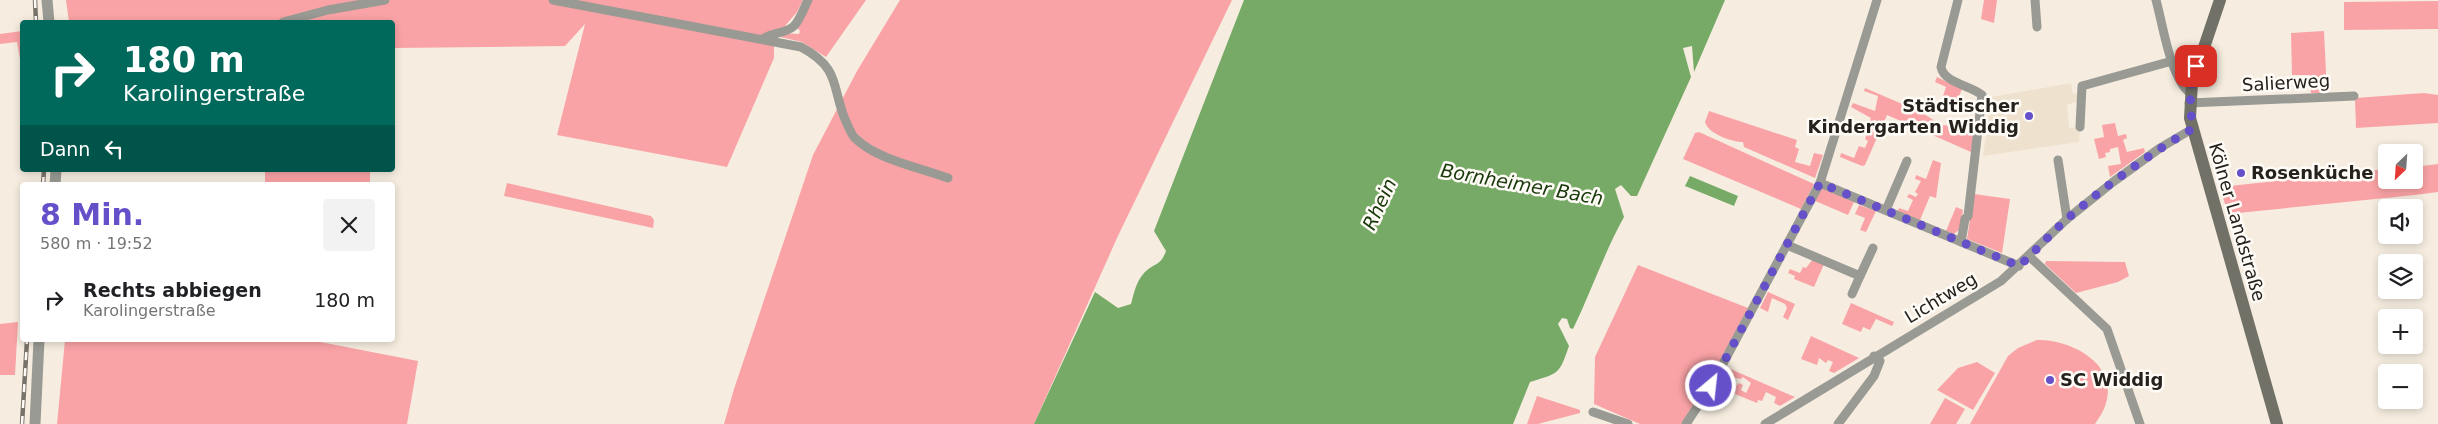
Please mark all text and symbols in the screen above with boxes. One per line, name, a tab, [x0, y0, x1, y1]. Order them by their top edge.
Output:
icon: right	[40, 40, 105, 105]
text: 180 m	[123, 40, 245, 80]
pin	[2175, 45, 2217, 87]
icon: arrive	[2182, 52, 2210, 80]
street label: Salierweg	[2241, 70, 2331, 95]
text: Karolingerstraße	[123, 81, 305, 106]
place label: Städtischer Kindergarten Widdig	[1807, 95, 2019, 137]
marker: Städtischer Kindergarten Widdig	[2023, 110, 2035, 122]
icon: left	[100, 135, 128, 163]
text: Dann	[40, 138, 90, 160]
street label: Kölner Landstraße	[2205, 140, 2270, 303]
north arrow	[2378, 144, 2422, 189]
map controls	[2378, 144, 2423, 409]
water label: Bornheimer Bach	[1439, 159, 1605, 209]
place label: Rosenküche	[2251, 162, 2373, 183]
marker: Rosenküche	[2235, 167, 2247, 179]
water label: Rhein	[1358, 175, 1400, 233]
text: 8 Min.	[40, 197, 144, 232]
button: close	[323, 199, 375, 251]
button: sound	[2378, 199, 2423, 244]
text: 580 m · 19:52	[40, 234, 153, 253]
button: layers	[2378, 254, 2423, 299]
street label: Lichtweg	[1901, 268, 1981, 327]
text: Rechts abbiegen	[83, 279, 262, 301]
icon: right	[40, 286, 68, 314]
text: 180 m	[314, 289, 375, 311]
text: Karolingerstraße	[83, 301, 216, 320]
button: +	[2378, 309, 2423, 354]
position arrow	[1684, 359, 1736, 411]
button: −	[2378, 364, 2423, 409]
place label: SC Widdig	[2060, 369, 2163, 390]
marker: SC Widdig	[2044, 374, 2056, 386]

